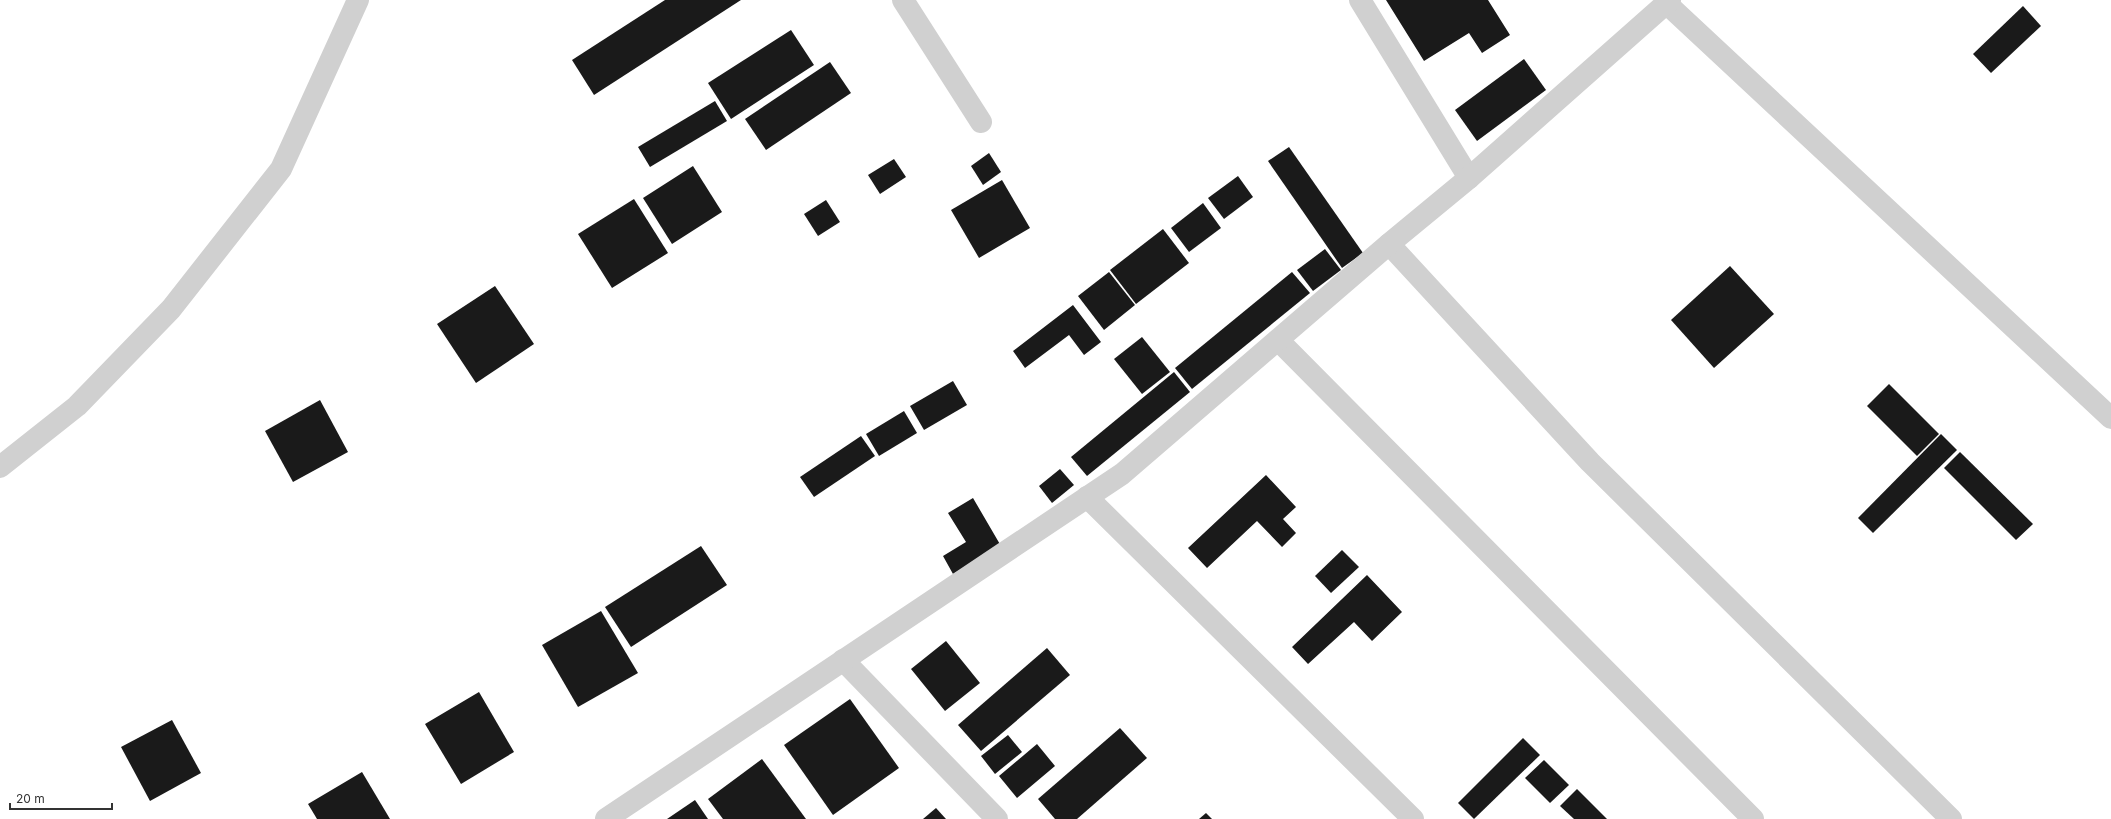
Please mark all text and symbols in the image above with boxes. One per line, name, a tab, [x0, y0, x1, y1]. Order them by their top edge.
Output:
scale bar	[10, 785, 112, 811]
text: 20 m	[16, 791, 45, 806]

